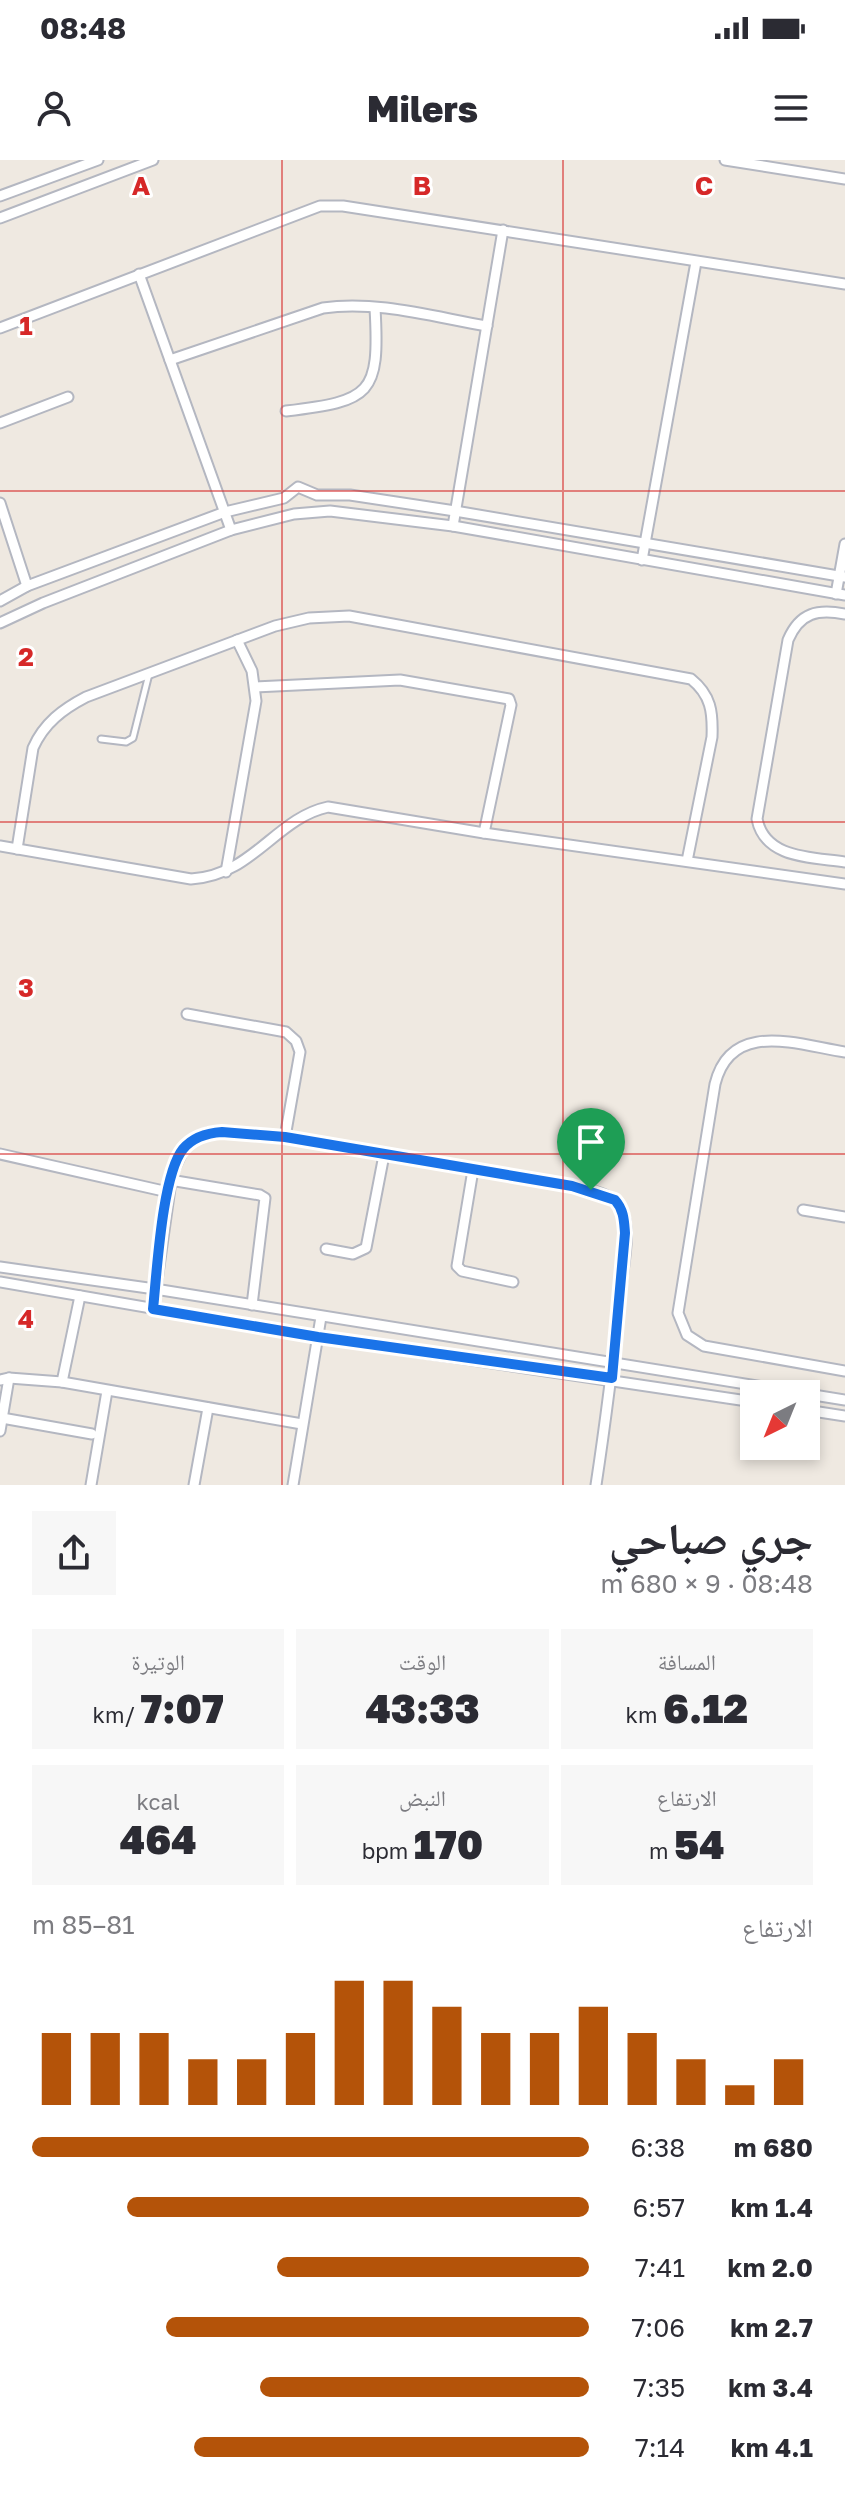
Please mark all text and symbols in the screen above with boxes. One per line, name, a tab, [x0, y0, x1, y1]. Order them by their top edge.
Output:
text: 08:48	[40, 10, 126, 46]
icon: person	[32, 86, 76, 130]
icon: menu	[769, 86, 813, 130]
text: Milers	[367, 87, 478, 130]
text: A	[132, 170, 151, 201]
text: B	[413, 170, 431, 201]
text: C	[695, 170, 713, 201]
text: 1	[19, 310, 33, 341]
text: 2	[18, 641, 34, 672]
text: 3	[18, 972, 34, 1003]
pin	[557, 1108, 625, 1190]
icon: arrive	[569, 1120, 613, 1164]
text: 4	[18, 1303, 34, 1334]
north arrow	[740, 1380, 820, 1460]
map controls	[740, 1380, 820, 1460]
button: share	[32, 1511, 116, 1595]
text: جري صباحي	[609, 1511, 813, 1564]
text: 08:48 · 9 × 680 m	[600, 1568, 813, 1599]
text: الوتيرة	[131, 1648, 185, 1675]
text: الوقت	[399, 1648, 446, 1675]
text: المسافة	[658, 1648, 716, 1675]
text: 7:07	[140, 1684, 224, 1732]
text: 43:33	[365, 1684, 480, 1732]
text: 6.12	[663, 1684, 748, 1732]
text: /km	[93, 1701, 140, 1728]
text: km	[626, 1701, 663, 1728]
text: النبض	[399, 1784, 446, 1811]
text: الارتفاع	[657, 1784, 717, 1811]
text: kcal	[136, 1788, 180, 1815]
text: 464	[120, 1815, 197, 1863]
text: 170	[414, 1820, 483, 1868]
text: 54	[674, 1820, 725, 1868]
text: bpm	[362, 1837, 414, 1864]
text: m	[649, 1837, 674, 1864]
text: 81–85 m	[32, 1909, 135, 1940]
text: الارتفاع	[742, 1912, 813, 1943]
text: 6:38	[630, 2132, 685, 2163]
text: 680 m	[734, 2132, 813, 2163]
text: 6:57	[633, 2192, 685, 2223]
text: 1.4 km	[731, 2192, 813, 2223]
text: 7:41	[635, 2252, 685, 2283]
text: 2.0 km	[728, 2252, 813, 2283]
text: 7:06	[632, 2312, 685, 2343]
text: 2.7 km	[730, 2312, 813, 2343]
text: 7:35	[633, 2372, 685, 2403]
text: 3.4 km	[728, 2372, 813, 2403]
text: 7:14	[635, 2432, 685, 2463]
text: 4.1 km	[731, 2432, 813, 2463]

